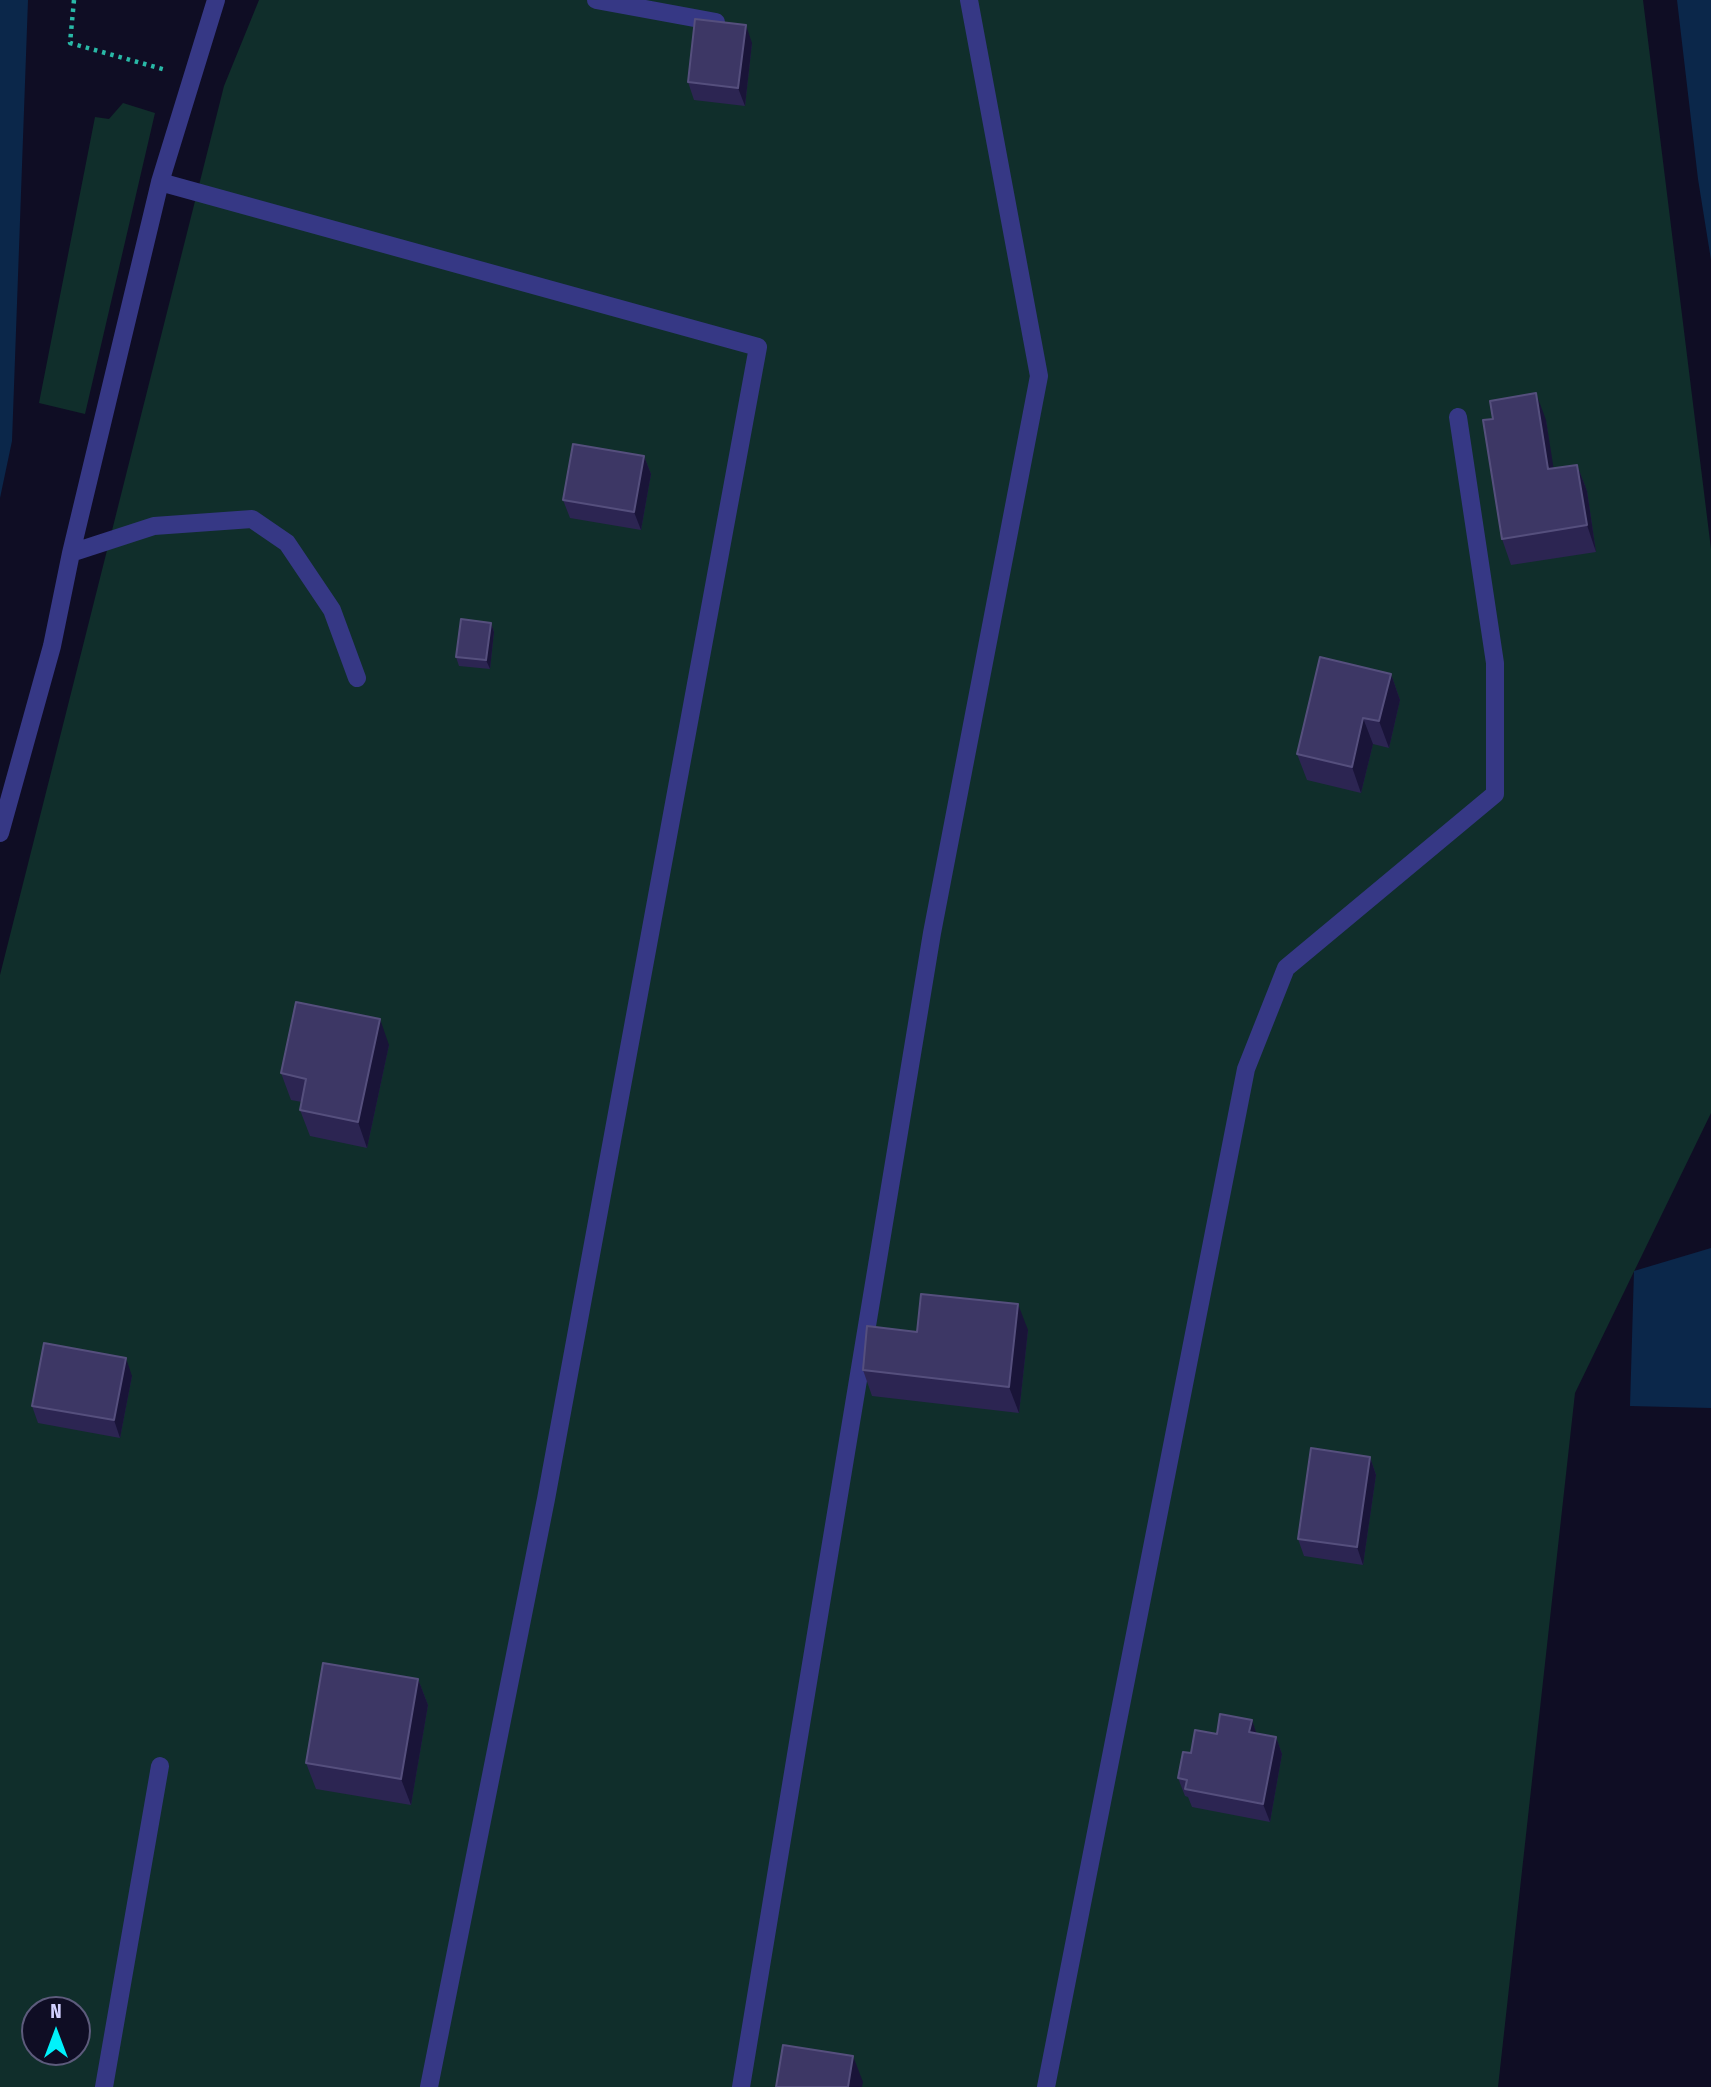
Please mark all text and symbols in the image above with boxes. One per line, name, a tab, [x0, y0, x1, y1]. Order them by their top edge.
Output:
north arrow	[21, 1996, 91, 2066]
text: N	[50, 2000, 62, 2023]

